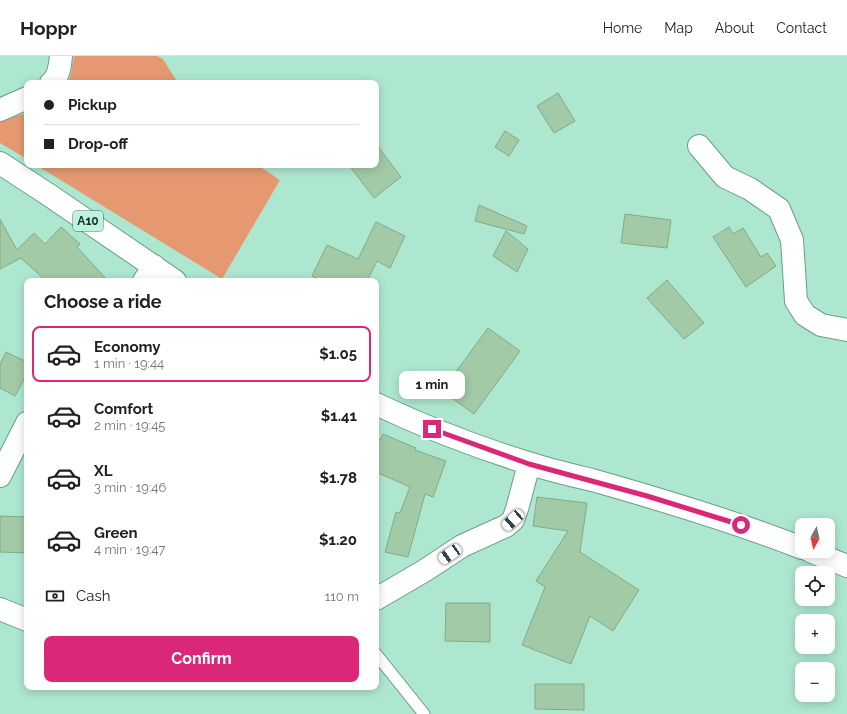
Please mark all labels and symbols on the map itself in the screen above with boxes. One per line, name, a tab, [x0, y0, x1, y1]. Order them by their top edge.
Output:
road number: A10	[73, 211, 103, 231]
callout: 1 min	[399, 371, 465, 399]
route end	[423, 420, 441, 438]
car	[500, 508, 526, 532]
route start	[732, 516, 750, 534]
north arrow	[795, 518, 835, 558]
car	[437, 542, 463, 566]

